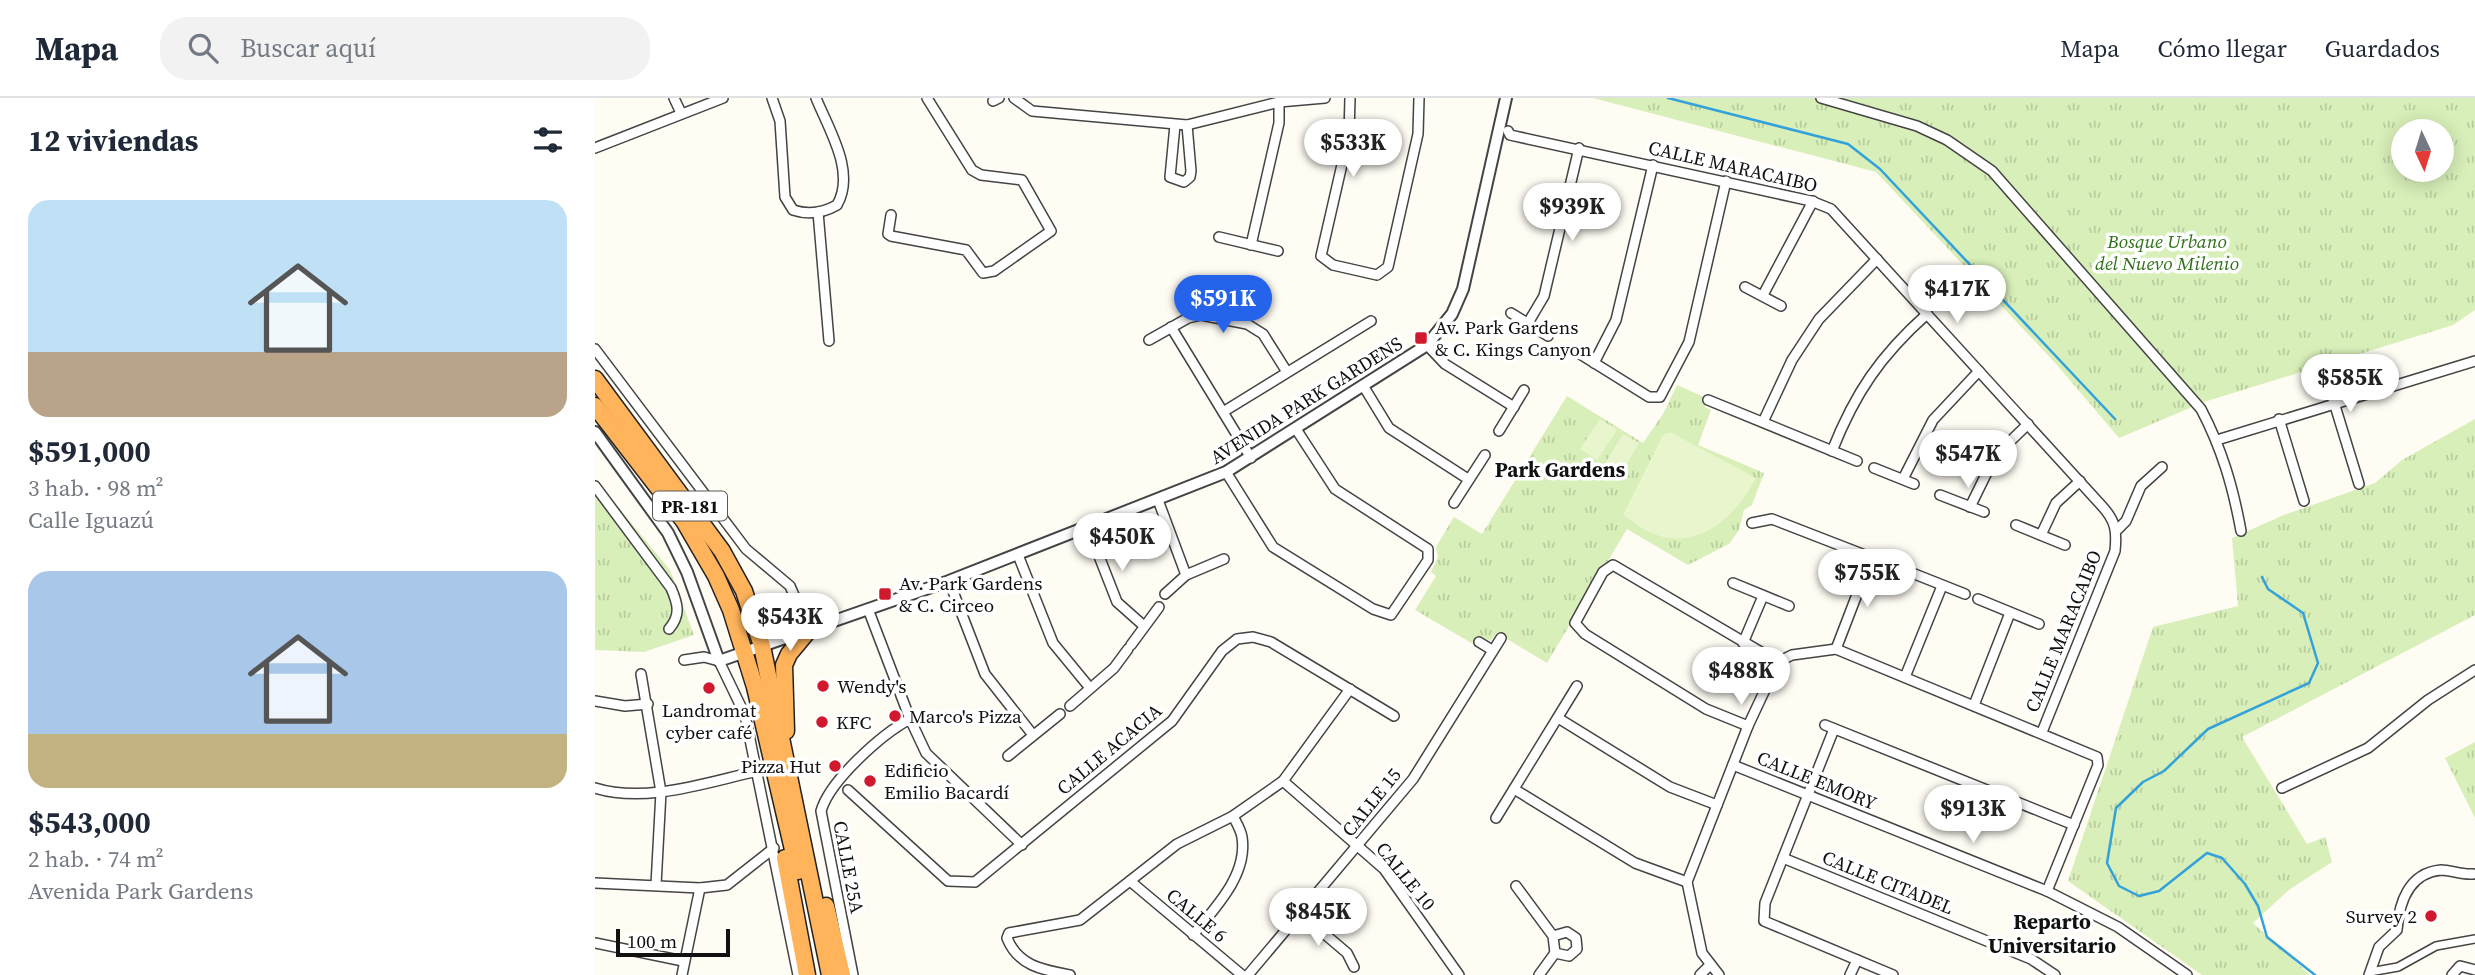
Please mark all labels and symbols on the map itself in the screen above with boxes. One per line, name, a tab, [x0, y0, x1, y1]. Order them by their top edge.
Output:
north arrow	[2391, 119, 2453, 182]
pin: $533K	[1304, 120, 1402, 179]
street label: CALLE MARACAIBO	[1646, 134, 1820, 198]
pin: $939K	[1523, 184, 1621, 243]
park label: Bosque Urbano del Nuevo Milenio	[2095, 228, 2239, 276]
pin: $417K	[1908, 266, 2006, 325]
pin: $591K	[1174, 275, 1272, 335]
place label: Av. Park Gardens & C. Kings Canyon	[1435, 314, 1591, 362]
street label: AVENIDA PARK GARDENS	[1205, 330, 1407, 470]
marker: Av. Park Gardens & C. Kings Canyon	[1413, 330, 1429, 346]
pin: $585K	[2301, 354, 2399, 414]
pin: $547K	[1919, 430, 2017, 490]
district label: Park Gardens	[1495, 455, 1626, 484]
road number: PR-181	[653, 492, 727, 520]
pin: $450K	[1073, 514, 1171, 573]
street label: CALLE MARACAIBO	[2019, 546, 2107, 716]
pin: $755K	[1818, 550, 1916, 609]
place label: Av. Park Gardens & C. Circeo	[899, 570, 1043, 618]
marker: Av. Park Gardens & C. Circeo	[877, 586, 893, 602]
pin: $543K	[741, 594, 839, 653]
pin: $488K	[1692, 648, 1790, 707]
place label: Wendy's	[837, 673, 907, 699]
marker: Wendy's	[815, 678, 831, 694]
marker: Landromat cyber café	[701, 680, 717, 696]
place label: Landromat cyber café	[662, 697, 757, 745]
street label: CALLE ACACIA	[1051, 697, 1167, 801]
place label: Marco's Pizza	[909, 703, 1022, 729]
marker: Marco's Pizza	[887, 708, 903, 724]
place label: KFC	[836, 709, 871, 735]
marker: KFC	[814, 714, 830, 730]
street label: CALLE EMORY	[1753, 744, 1881, 816]
place label: Pizza Hut	[741, 753, 822, 779]
place label: Edificio Emilio Bacardí	[884, 757, 1010, 805]
marker: Pizza Hut	[827, 758, 843, 774]
street label: CALLE 15	[1335, 762, 1407, 842]
marker: Edificio Emilio Bacardí	[862, 773, 878, 789]
pin: $913K	[1924, 786, 2022, 845]
street label: CALLE 25A	[827, 818, 871, 916]
street label: CALLE 10	[1370, 836, 1442, 916]
street label: CALLE CITADEL	[1818, 844, 1958, 920]
street label: CALLE 6	[1161, 882, 1233, 948]
pin: $845K	[1269, 888, 1367, 948]
place label: Survey 2	[2346, 903, 2417, 929]
district label: Reparto Universitario	[1988, 907, 2116, 960]
marker: Survey 2	[2423, 908, 2439, 924]
scale bar	[616, 926, 730, 958]

